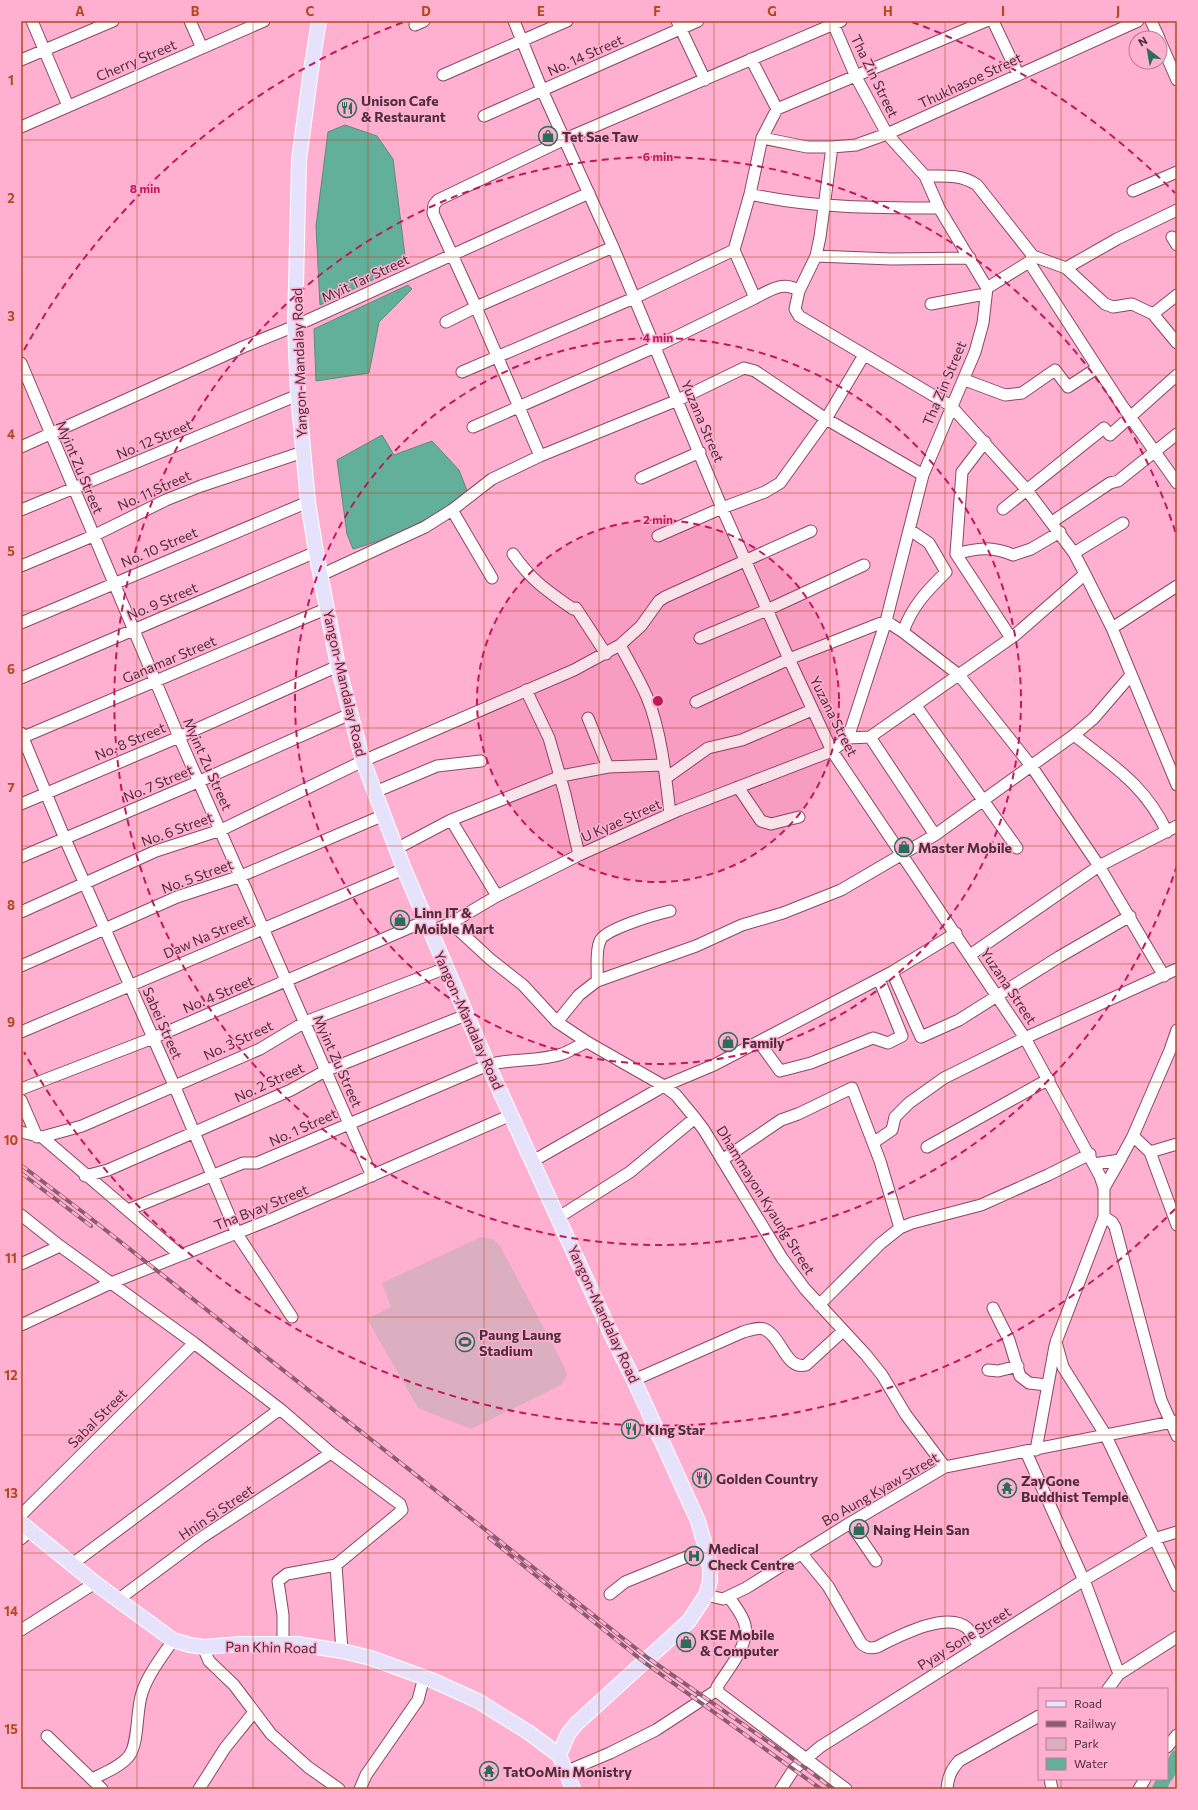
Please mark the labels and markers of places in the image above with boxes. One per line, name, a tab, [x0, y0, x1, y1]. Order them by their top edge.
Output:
place label: Unison Cafe & Restaurant	[361, 92, 446, 125]
restaurant icon: Unison Cafe & Restaurant	[336, 97, 358, 119]
shop icon: Tet Sae Taw	[537, 125, 559, 147]
place label: Tet Sae Taw	[562, 128, 639, 145]
centre of rings	[651, 694, 665, 708]
shop icon: Master Mobile	[893, 836, 915, 858]
place label: Master Mobile	[918, 839, 1012, 856]
place label: Linn IT & Moible Mart	[414, 904, 494, 937]
shop icon: Linn IT & Moible Mart	[389, 909, 411, 931]
shop icon: Family	[717, 1031, 739, 1053]
place label: Family	[742, 1034, 785, 1051]
place label: Paung Laung Stadium	[479, 1326, 562, 1359]
sports icon: Paung Laung Stadium	[454, 1331, 476, 1353]
restaurant icon: KIng Star	[620, 1418, 642, 1440]
place label: KIng Star	[645, 1421, 705, 1438]
restaurant icon: Golden Country	[691, 1467, 713, 1489]
place label: Golden Country	[716, 1470, 818, 1487]
place label: ZayGone Buddhist Temple	[1021, 1472, 1129, 1505]
temple icon: ZayGone Buddhist Temple	[996, 1477, 1018, 1499]
shop icon: Naing Hein San	[848, 1518, 870, 1540]
place label: Naing Hein San	[873, 1521, 970, 1538]
place label: Medical Check Centre	[708, 1540, 794, 1573]
hospital icon: Medical Check Centre	[683, 1545, 705, 1567]
place label: KSE Mobile & Computer	[700, 1626, 779, 1659]
shop icon: KSE Mobile & Computer	[675, 1631, 697, 1653]
temple icon: TatOoMin Monistry	[478, 1760, 500, 1782]
place label: TatOoMin Monistry	[503, 1763, 632, 1780]

